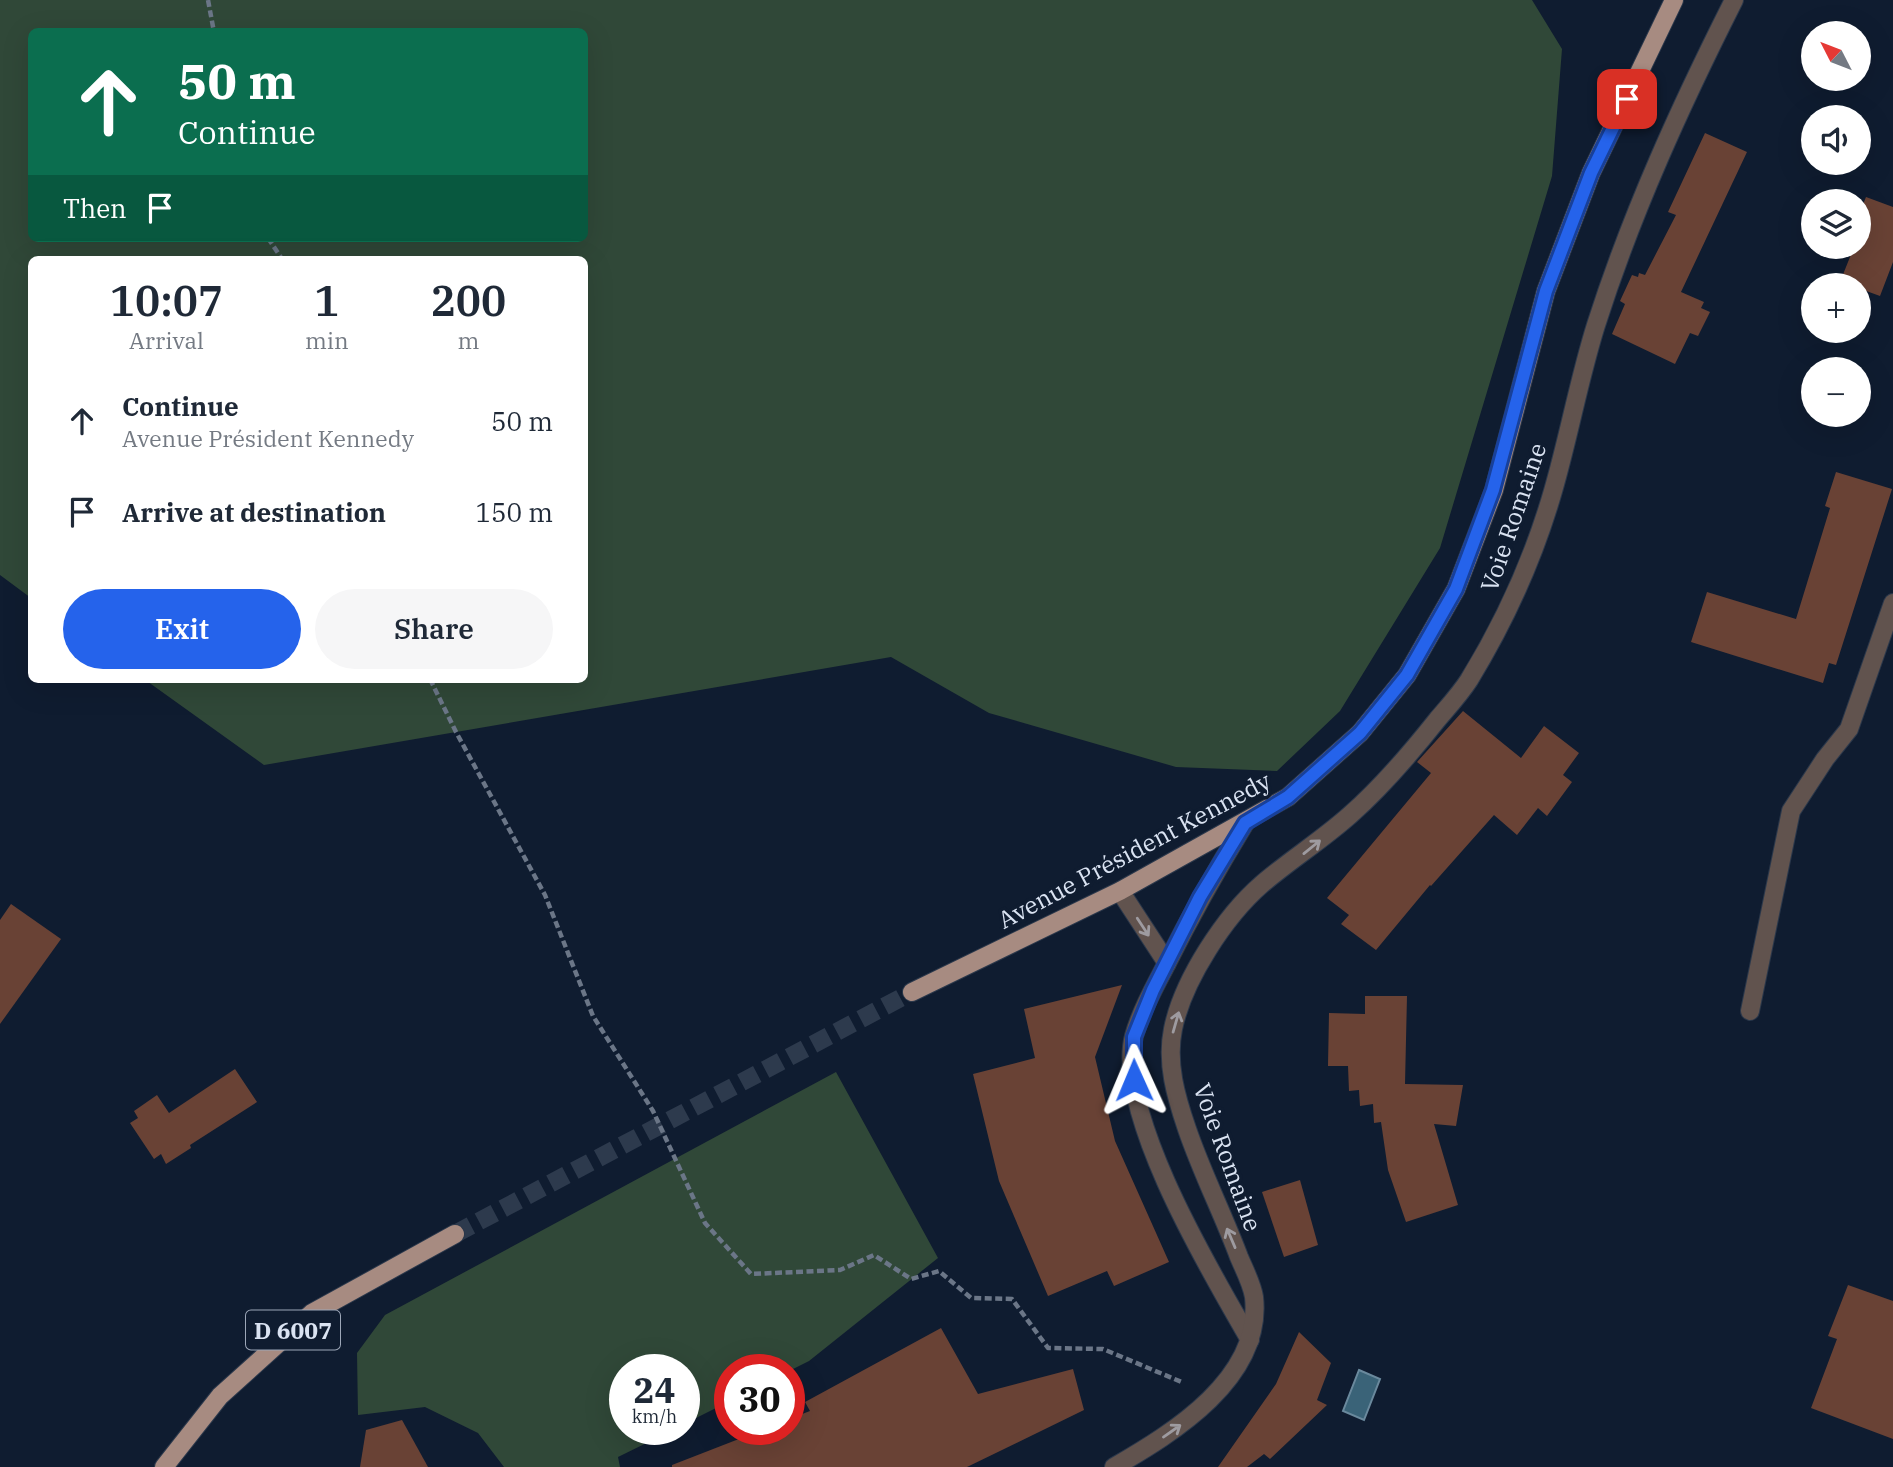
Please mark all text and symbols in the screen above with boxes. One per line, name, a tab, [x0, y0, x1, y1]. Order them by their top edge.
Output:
north arrow	[1801, 21, 1871, 91]
map controls	[1801, 21, 1871, 427]
text: 50 m	[178, 49, 296, 112]
icon: ahead	[63, 56, 154, 147]
pin	[1597, 69, 1657, 129]
icon: arrive	[1608, 80, 1646, 118]
button: sound	[1801, 105, 1871, 175]
text: Continue	[178, 111, 316, 153]
icon: arrive	[141, 189, 179, 227]
button: layers	[1801, 189, 1871, 259]
text: Then	[63, 191, 127, 225]
text: 10:07	[110, 273, 223, 328]
text: 1	[314, 273, 339, 328]
text: 200	[431, 273, 506, 328]
button: +	[1801, 273, 1871, 343]
text: Arrival	[129, 325, 204, 355]
text: min	[305, 325, 349, 355]
text: m	[457, 325, 479, 355]
button: −	[1801, 357, 1871, 427]
text: Continue	[122, 389, 239, 423]
icon: ahead	[63, 402, 101, 440]
text: 50 m	[491, 404, 553, 438]
text: Avenue Président Kennedy	[122, 423, 414, 453]
street label: Voie Romaine	[1473, 438, 1553, 596]
icon: arrive	[63, 493, 101, 531]
text: Arrive at destination	[122, 495, 386, 529]
text: 150 m	[475, 495, 553, 529]
button: Exit	[63, 589, 301, 669]
button: Share	[315, 589, 553, 669]
street label: Avenue Président Kennedy	[992, 764, 1276, 936]
one-way arrow	[1302, 839, 1320, 855]
one-way arrow	[1136, 917, 1150, 936]
one-way arrow	[1170, 1012, 1183, 1034]
position arrow	[1097, 1043, 1171, 1117]
street label: Voie Romaine	[1186, 1079, 1270, 1235]
one-way arrow	[1224, 1228, 1237, 1250]
road number: D 6007	[246, 1310, 340, 1350]
speed limit sign: 30	[714, 1354, 805, 1445]
text: 24	[633, 1367, 676, 1413]
text: km/h	[632, 1405, 677, 1428]
one-way arrow	[1162, 1424, 1181, 1438]

